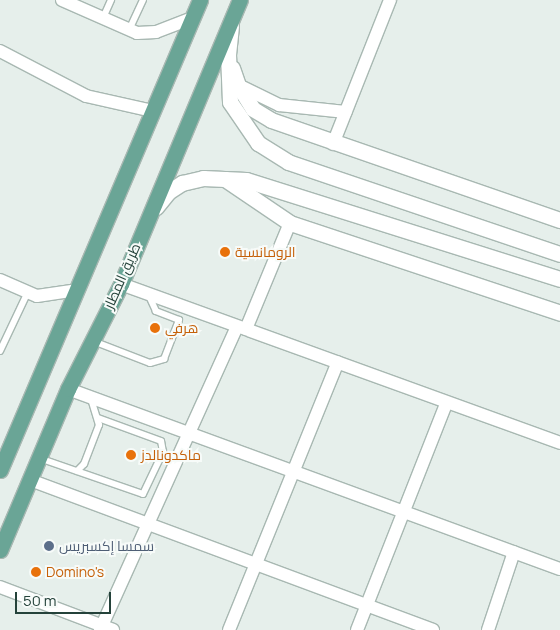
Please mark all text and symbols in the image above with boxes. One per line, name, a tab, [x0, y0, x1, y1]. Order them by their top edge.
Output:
street label: طريق المطار	[100, 241, 144, 311]
place label: الرومانسية	[235, 244, 296, 260]
marker: الرومانسية	[219, 246, 231, 258]
place label: هرفي	[165, 320, 198, 336]
marker: هرفي	[149, 322, 161, 334]
place label: ماكدونالدز	[141, 447, 201, 463]
marker: ماكدونالدز	[125, 449, 137, 461]
place label: سمسا إكسبريس	[59, 538, 154, 554]
marker: سمسا إكسبريس	[43, 540, 55, 552]
place label: Domino's	[46, 564, 104, 580]
marker: Domino's	[30, 566, 42, 578]
scale bar	[18, 582, 114, 614]
text: 50 m	[23, 590, 57, 611]

